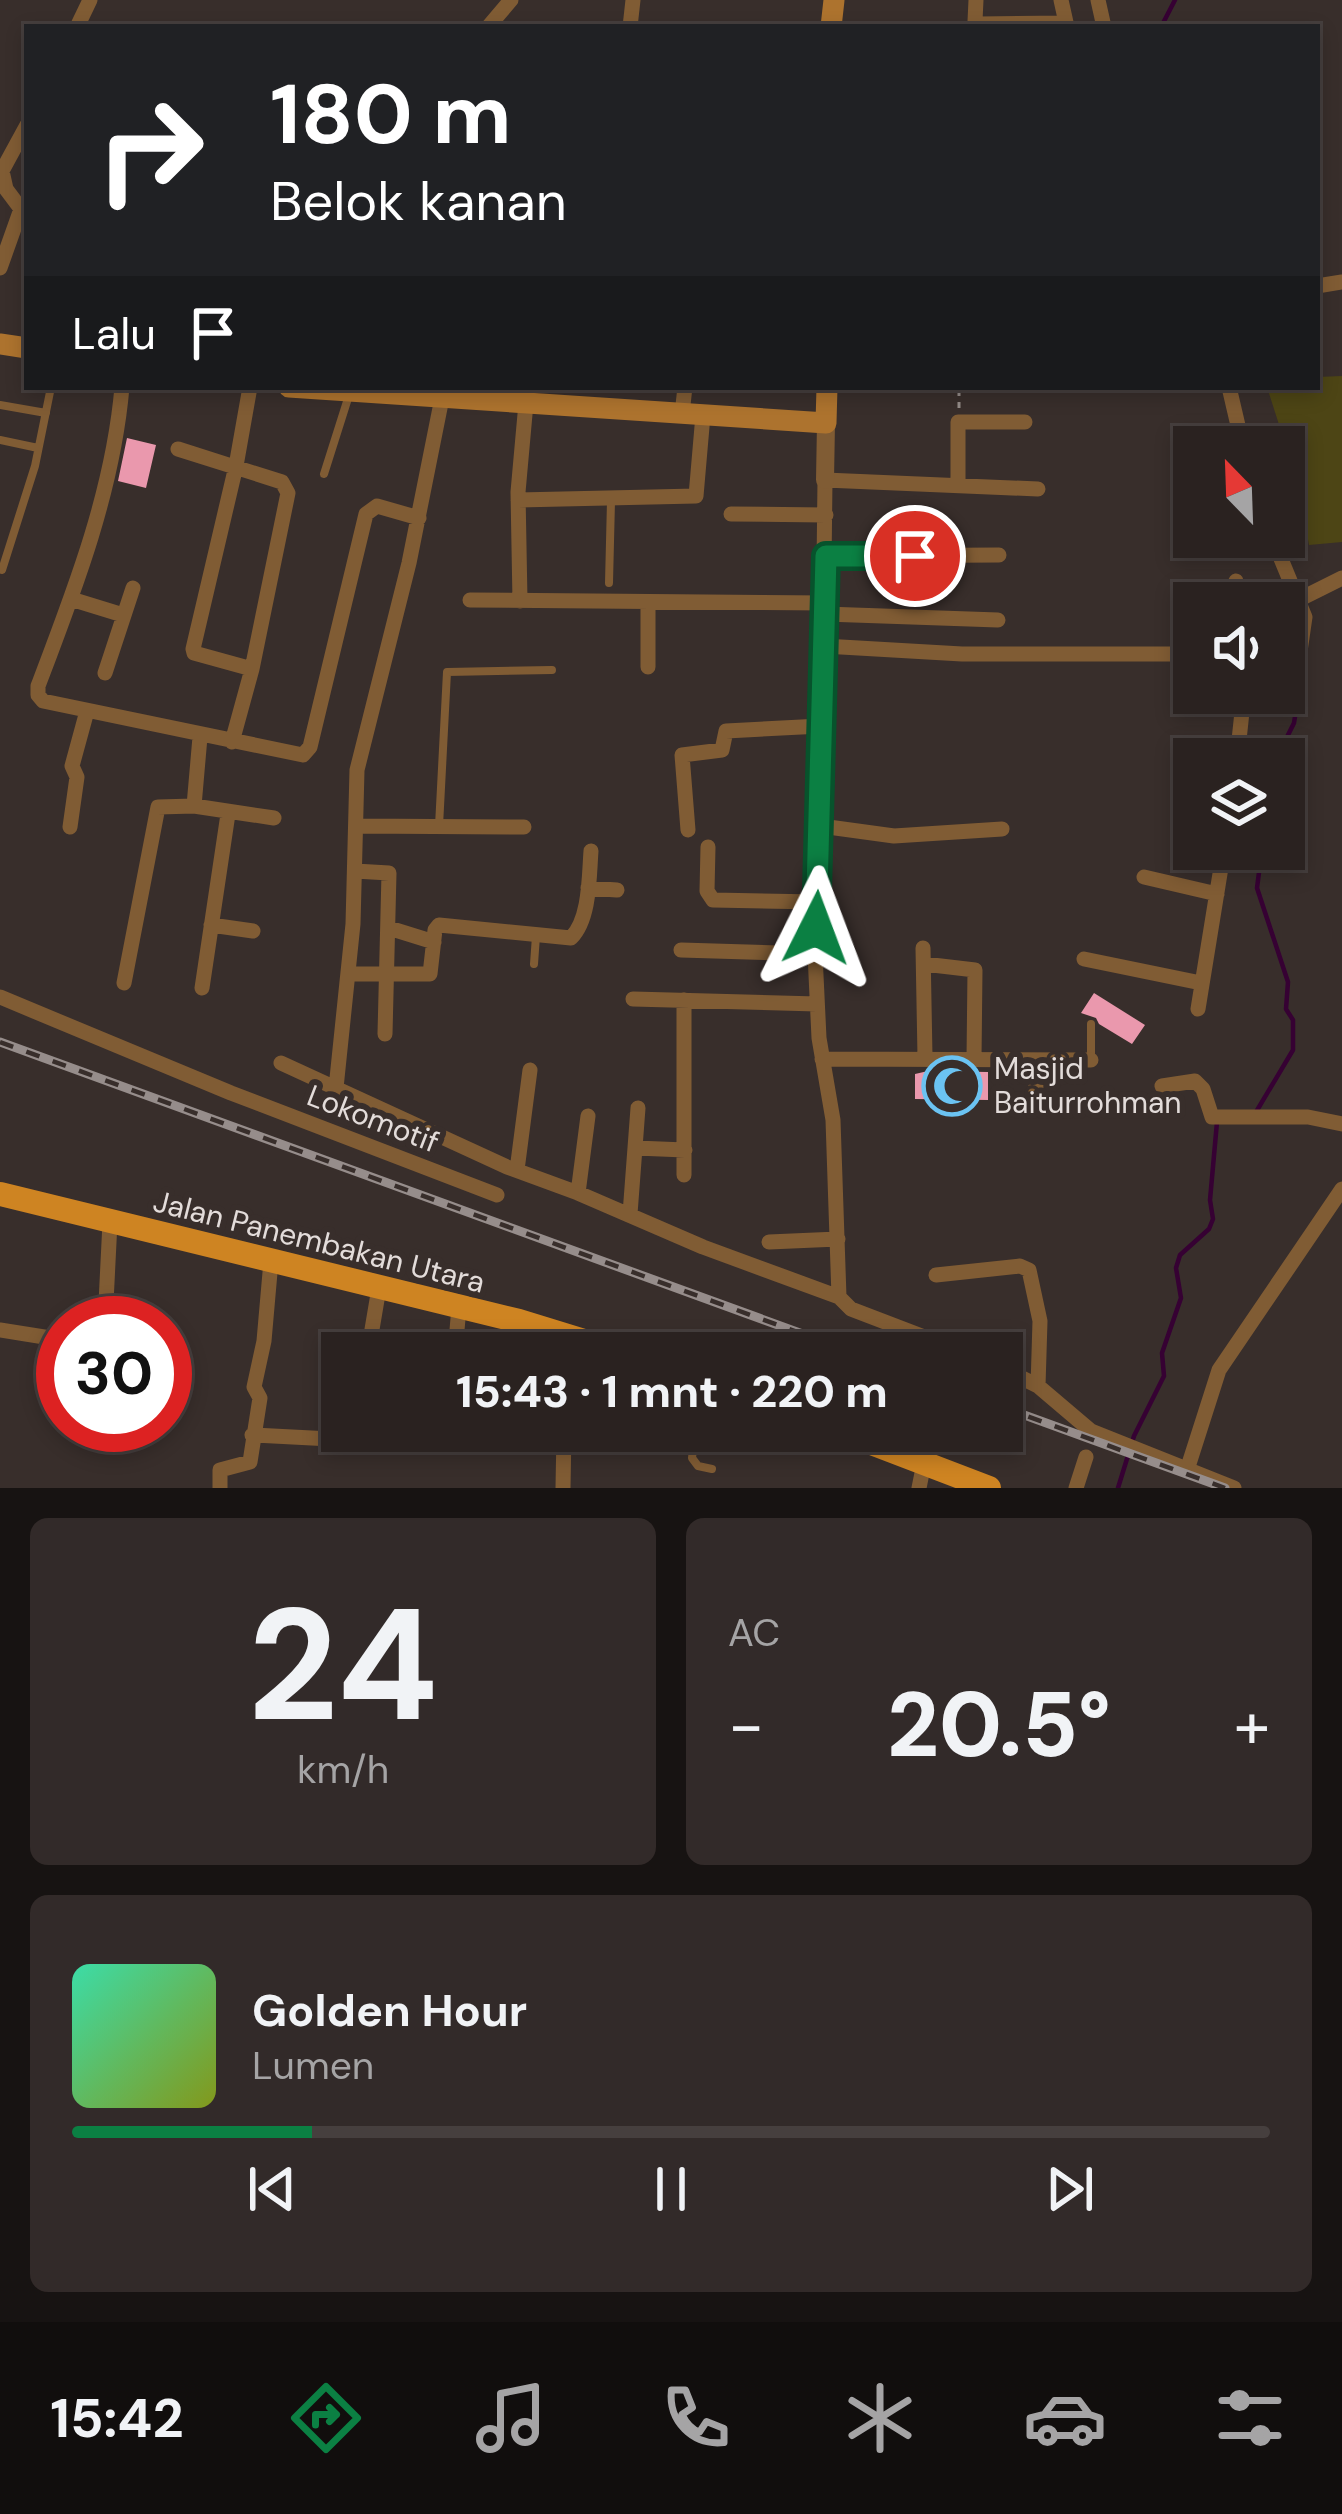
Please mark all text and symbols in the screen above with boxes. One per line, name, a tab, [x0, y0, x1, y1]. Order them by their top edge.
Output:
text: 180 m	[270, 60, 512, 169]
icon: right	[72, 72, 228, 228]
text: Belok kanan	[270, 166, 567, 237]
icon: arrive	[180, 300, 246, 366]
text: Lalu	[72, 304, 156, 363]
north arrow	[1173, 426, 1305, 558]
map controls	[1173, 426, 1305, 870]
pin	[864, 505, 966, 607]
icon: arrive	[882, 523, 948, 589]
button: sound	[1173, 582, 1305, 714]
button: layers	[1173, 738, 1305, 870]
position arrow	[753, 865, 879, 991]
place label: Masjid Baiturrohman	[994, 1049, 1182, 1122]
mosque icon: Masjid Baiturrohman	[921, 1055, 983, 1117]
street label: Lokomotif	[302, 1076, 445, 1161]
street label: Jalan Panembakan Utara	[149, 1181, 489, 1302]
speed limit sign: 30	[36, 1296, 192, 1452]
text: 15:43 · 1 mnt · 220 m	[456, 1362, 888, 1421]
text: 24	[248, 1564, 438, 1767]
text: AC	[728, 1607, 780, 1658]
text: 20.5°	[887, 1667, 1111, 1784]
text: −	[728, 1683, 764, 1768]
text: +	[1234, 1683, 1270, 1768]
text: km/h	[297, 1744, 389, 1795]
text: Golden Hour	[252, 1981, 527, 2040]
text: Lumen	[252, 2040, 374, 2091]
icon: previous	[239, 2156, 305, 2222]
icon: pause	[638, 2156, 704, 2222]
icon: next	[1037, 2156, 1103, 2222]
icon: directions	[284, 2376, 368, 2460]
icon: music	[469, 2376, 553, 2460]
icon: phone	[654, 2376, 738, 2460]
icon: climate	[838, 2376, 922, 2460]
icon: car	[1023, 2376, 1107, 2460]
icon: filters	[1208, 2376, 1292, 2460]
text: 15:42	[50, 2383, 184, 2454]

